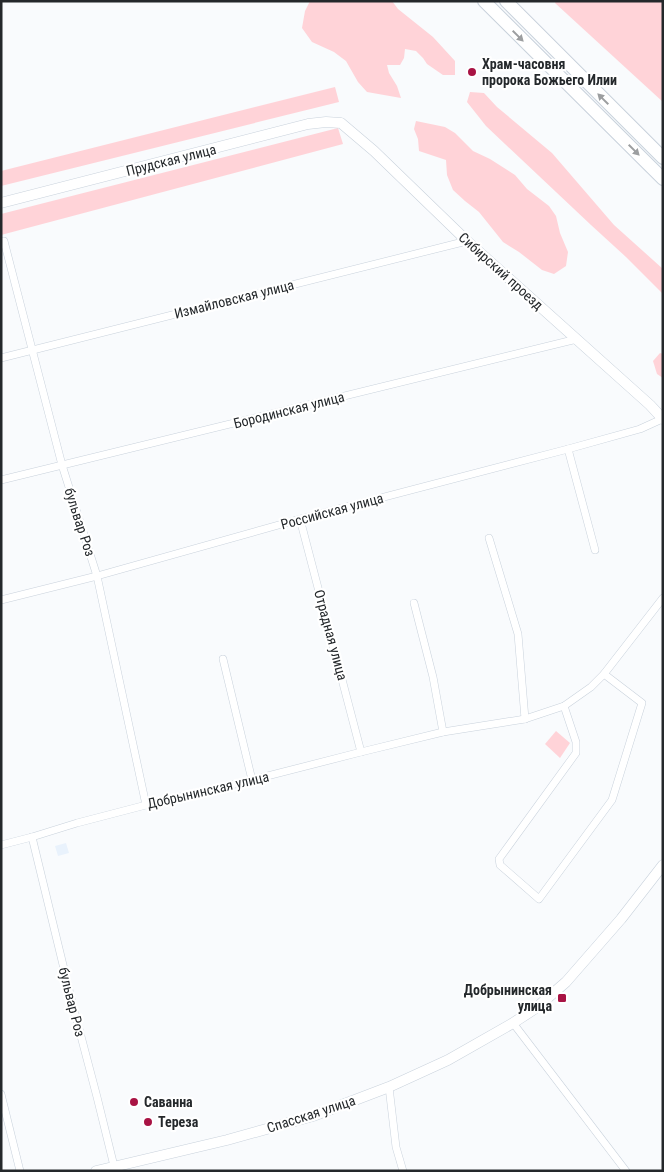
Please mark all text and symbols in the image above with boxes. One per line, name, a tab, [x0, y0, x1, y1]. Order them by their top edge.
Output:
one-way arrow	[512, 29, 524, 41]
place label: Храм-часовня пророка Божьего Илии	[482, 56, 617, 88]
marker: Храм-часовня пророка Божьего Илии	[466, 66, 478, 78]
one-way arrow	[598, 93, 610, 105]
street label: Прудская улица	[124, 141, 218, 179]
one-way arrow	[627, 144, 639, 156]
street label: Сибирский проезд	[456, 229, 547, 313]
street label: Измайловская улица	[172, 276, 296, 322]
street label: Бородинская улица	[232, 388, 346, 432]
street label: бульвар Роз	[61, 486, 99, 558]
street label: Российская улица	[279, 490, 385, 532]
street label: Отрадная улица	[311, 588, 351, 682]
street label: Добрынинская улица	[146, 768, 270, 812]
street label: бульвар Роз	[56, 966, 88, 1038]
place label: Добрынинская улица	[464, 982, 552, 1014]
marker: Добрынинская улица	[556, 992, 568, 1004]
street label: Спасская улица	[265, 1092, 357, 1136]
place label: Саванна	[144, 1094, 193, 1110]
marker: Саванна	[128, 1096, 140, 1108]
place label: Тереза	[158, 1114, 199, 1130]
marker: Тереза	[142, 1116, 154, 1128]

